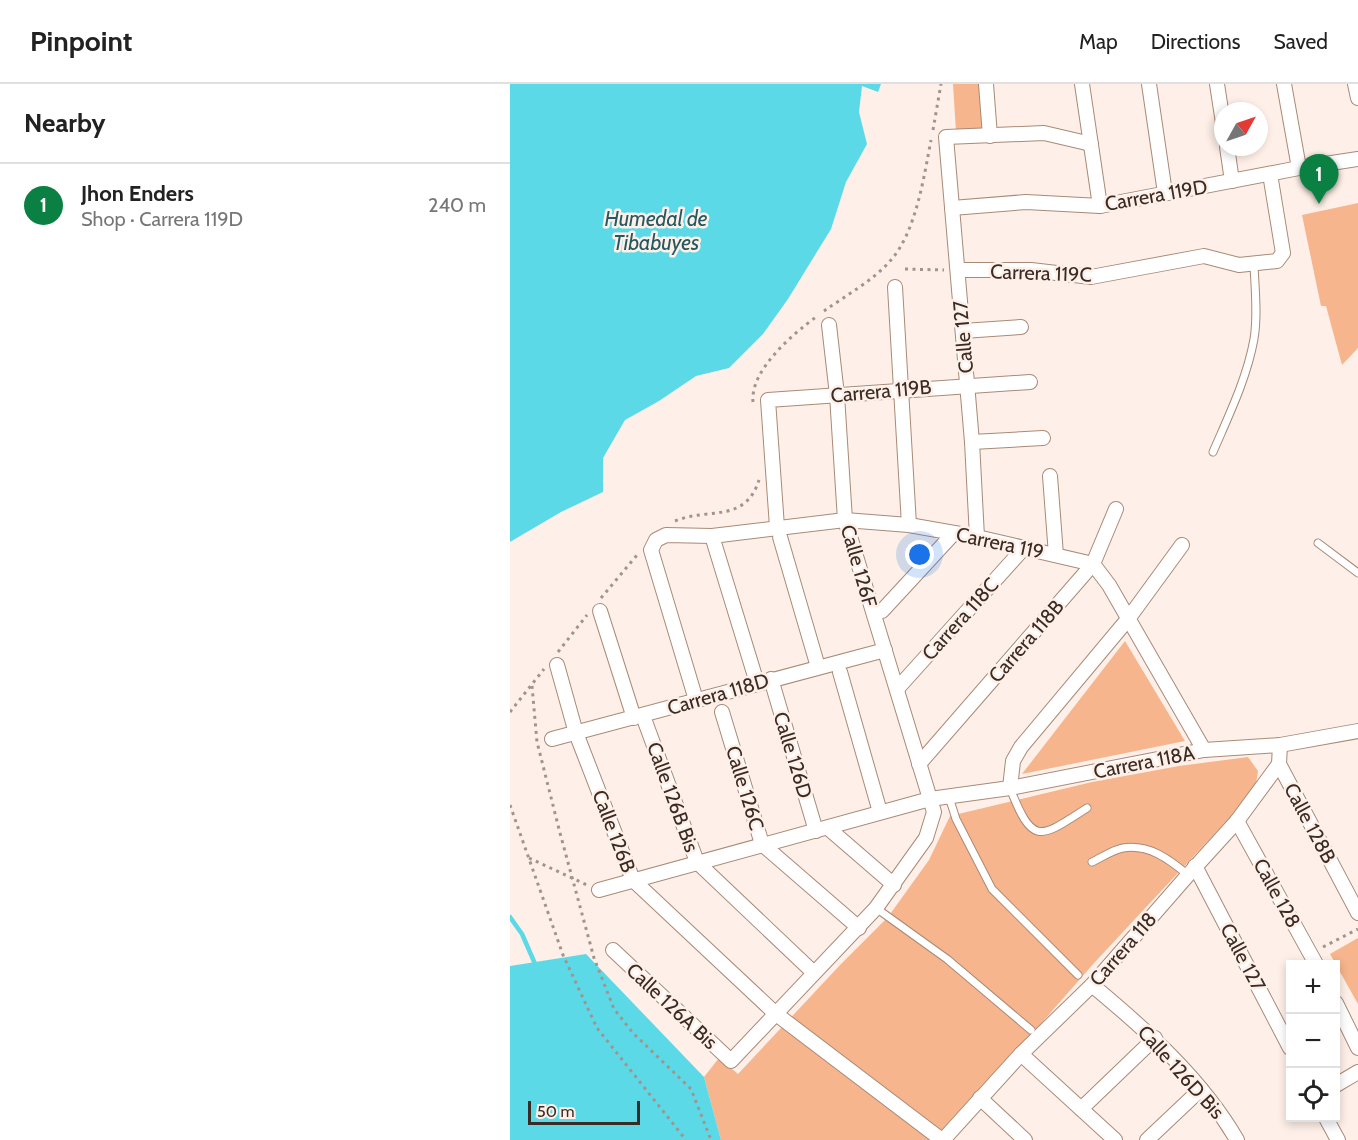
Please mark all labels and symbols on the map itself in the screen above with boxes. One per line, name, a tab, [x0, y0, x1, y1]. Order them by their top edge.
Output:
north arrow	[1214, 102, 1268, 156]
pin: 1	[1300, 154, 1338, 204]
street label: Carrera 119D	[1103, 174, 1209, 216]
water label: Humedal de Tibabuyes	[605, 206, 708, 255]
street label: Carrera 119C	[990, 259, 1092, 287]
street label: Calle 127	[948, 300, 978, 374]
street label: Carrera 119B	[830, 375, 932, 407]
street label: Calle 126F	[836, 522, 882, 611]
street label: Carrera 119	[954, 522, 1046, 564]
your location	[905, 540, 934, 569]
street label: Carrera 118C	[917, 573, 1003, 665]
street label: Carrera 118B	[984, 595, 1069, 687]
street label: Carrera 118D	[664, 668, 772, 720]
street label: Calle 126D	[769, 709, 817, 801]
street label: Calle 126B Bis	[642, 739, 704, 855]
street label: Carrera 118A	[1091, 740, 1197, 784]
street label: Calle 126C	[721, 743, 769, 833]
street label: Calle 128B	[1279, 779, 1341, 867]
street label: Calle 126B	[587, 786, 641, 876]
street label: Calle 128	[1248, 854, 1306, 932]
street label: Carrera 118	[1084, 907, 1162, 991]
street label: Calle 127	[1215, 919, 1271, 995]
street label: Calle 126A Bis	[622, 958, 722, 1054]
street label: Calle 126D Bis	[1133, 1020, 1229, 1124]
scale bar	[528, 1098, 640, 1126]

